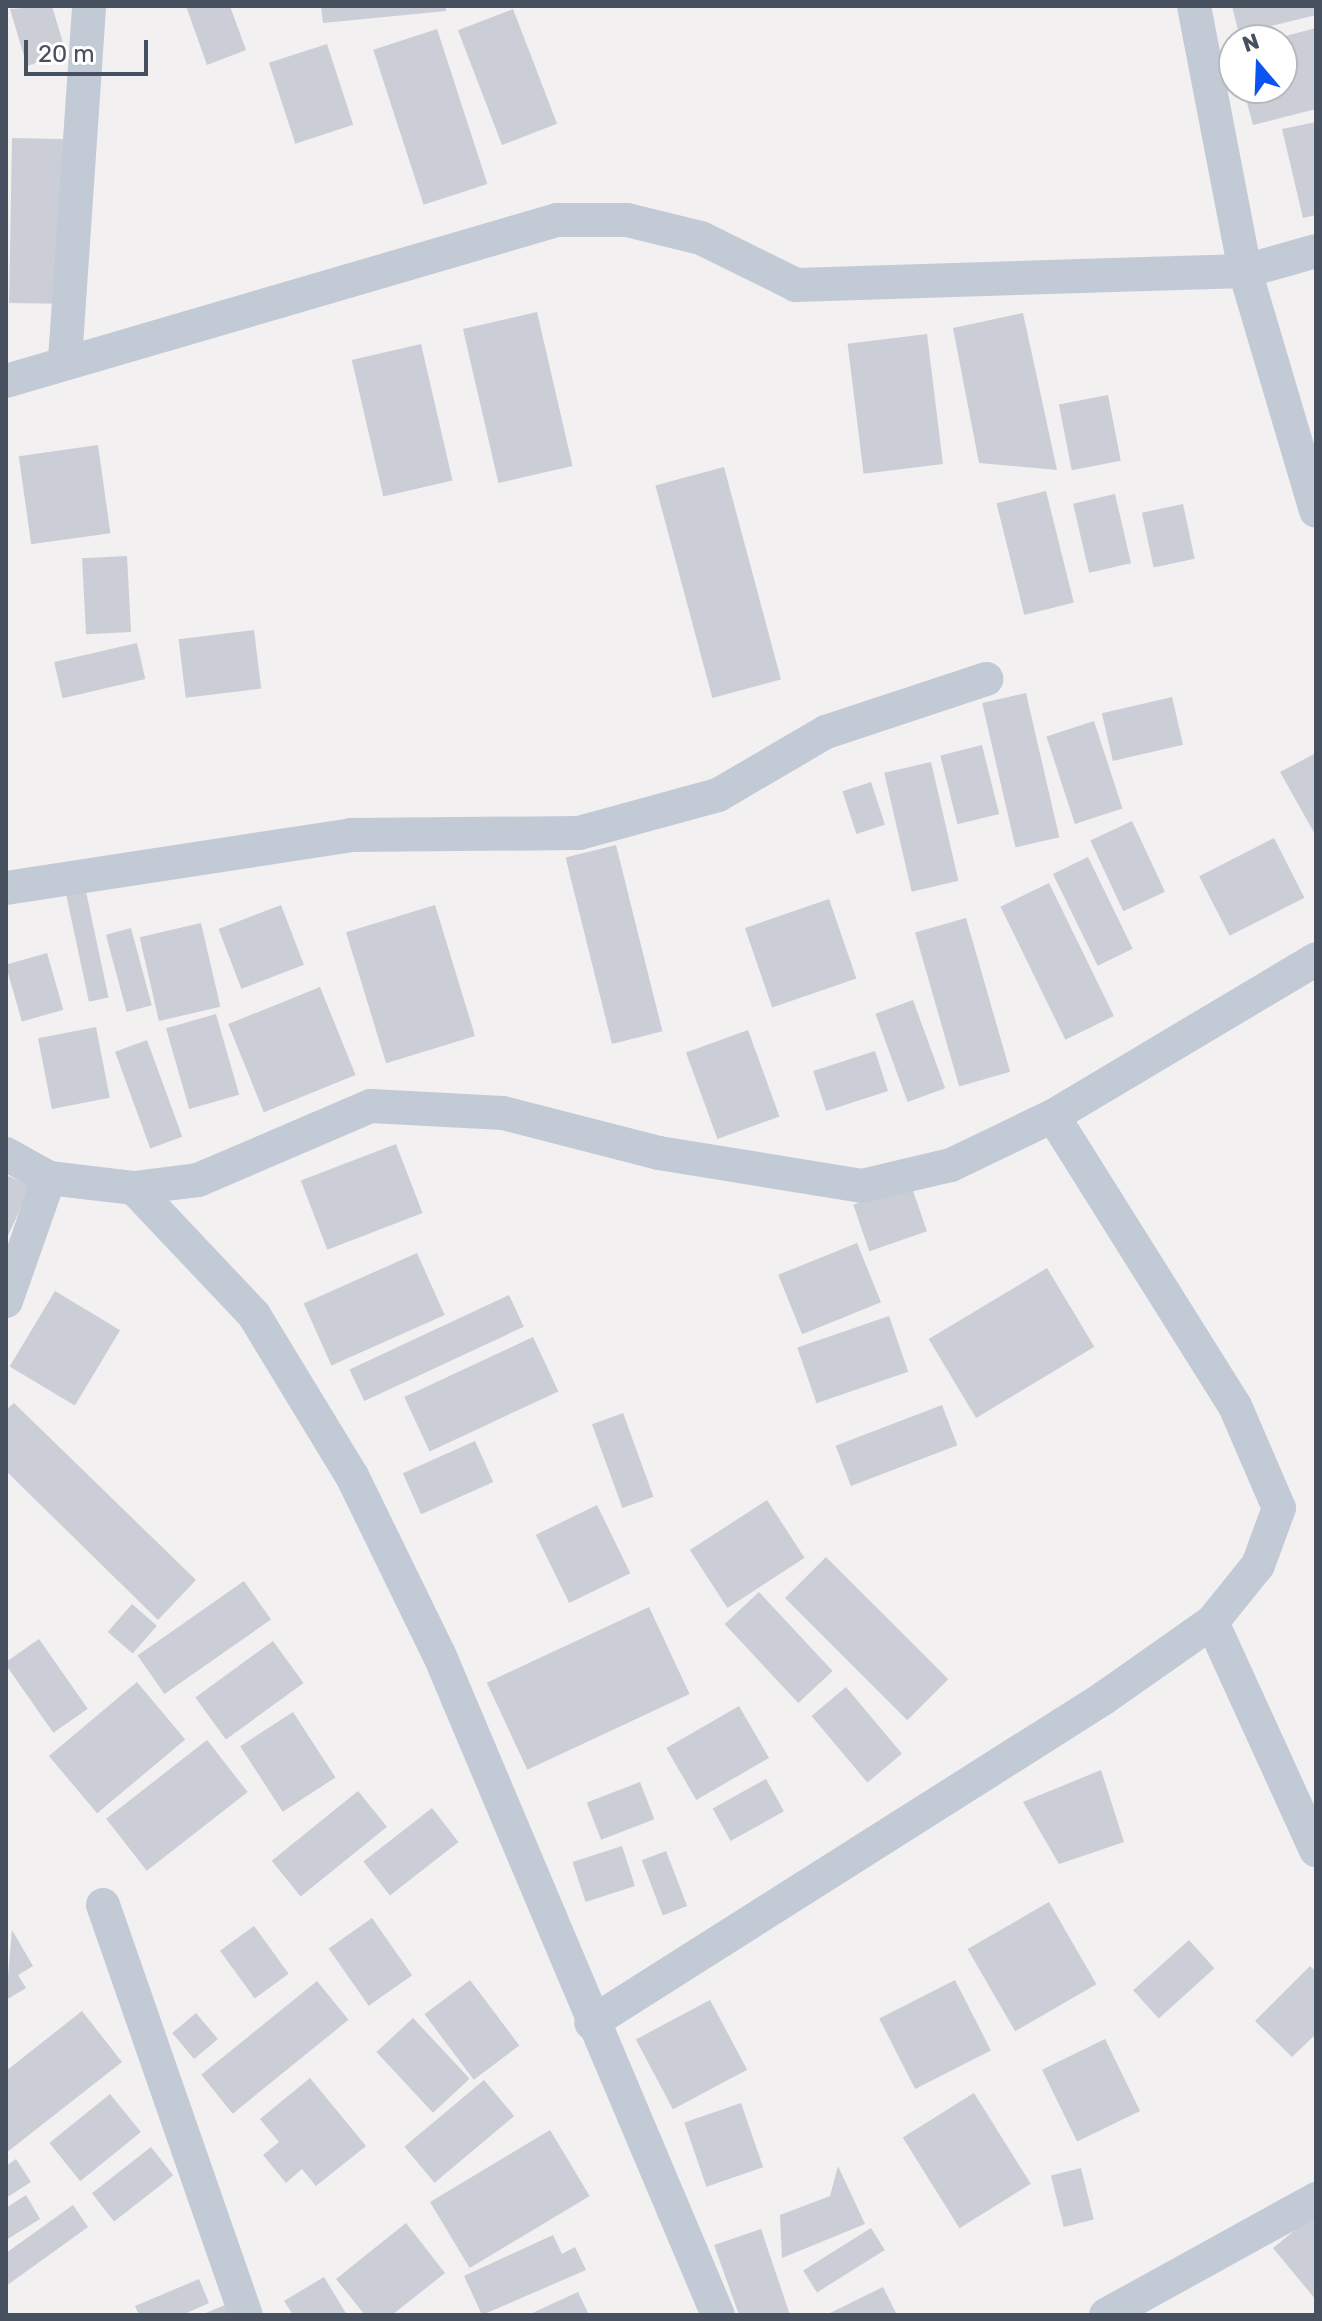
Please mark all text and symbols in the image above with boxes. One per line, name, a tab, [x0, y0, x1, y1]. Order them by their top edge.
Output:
scale bar	[28, 24, 152, 74]
north arrow	[1218, 24, 1298, 104]
text: N	[1239, 27, 1263, 58]
text: 20 m	[38, 40, 95, 68]

